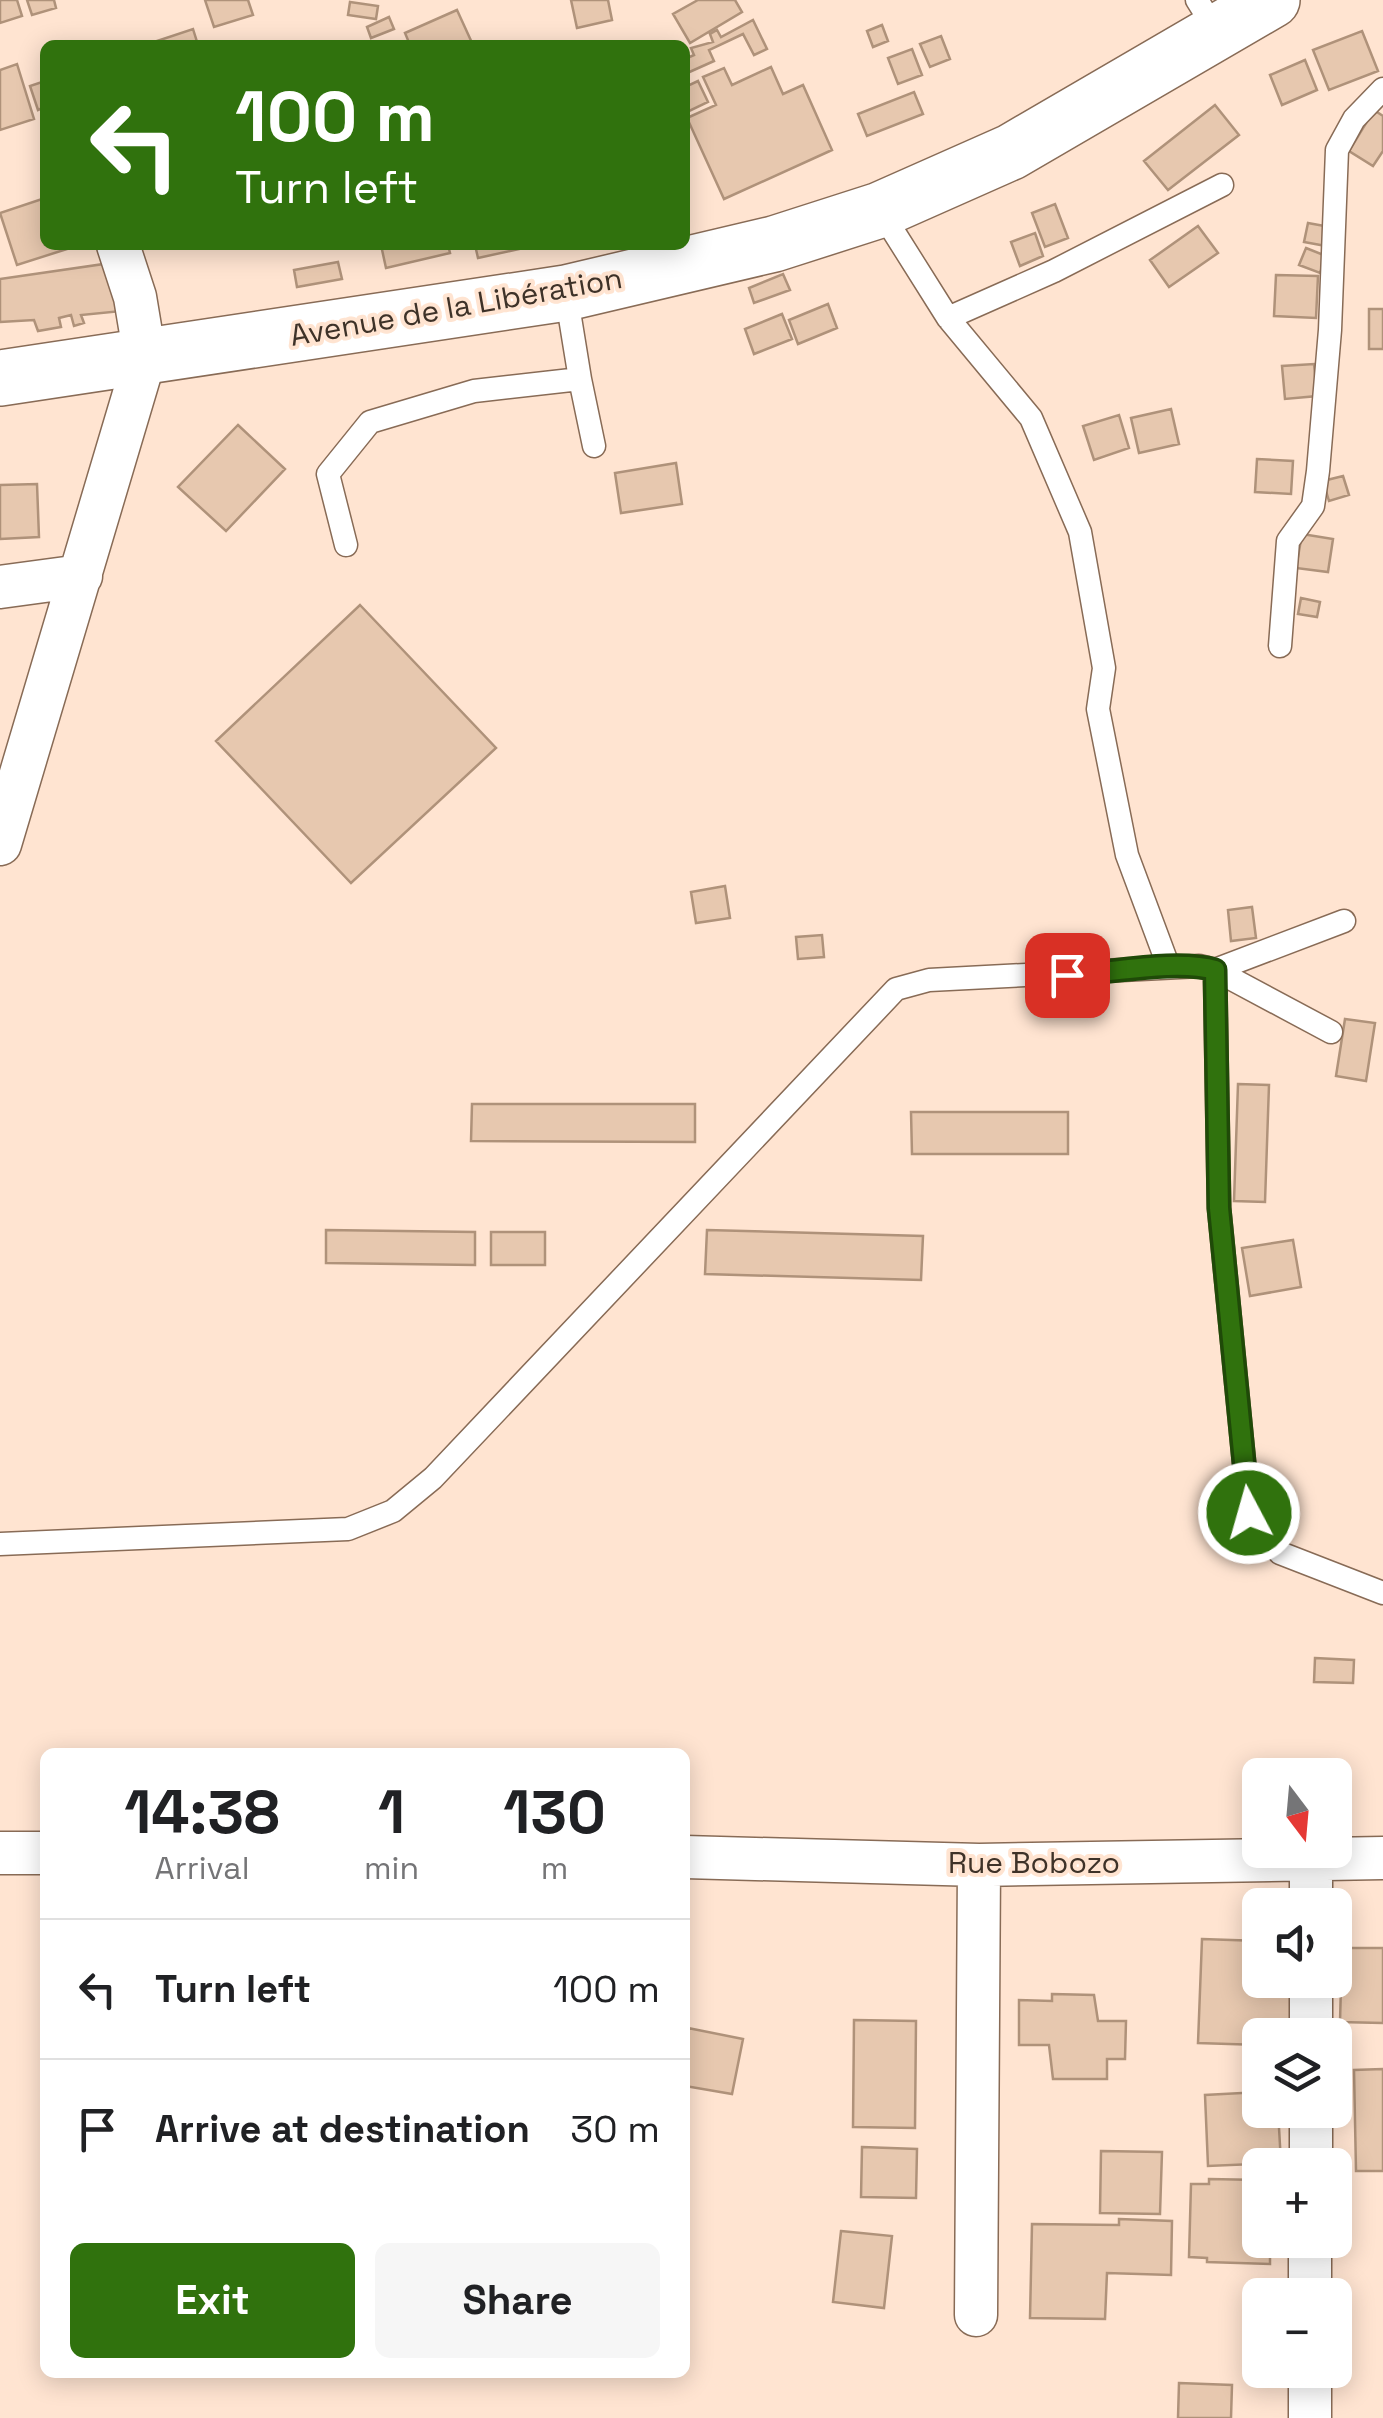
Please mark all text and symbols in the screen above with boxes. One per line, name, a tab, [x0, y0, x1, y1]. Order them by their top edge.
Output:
text: 100 m	[235, 72, 435, 161]
icon: left	[70, 80, 200, 210]
text: Turn left	[235, 159, 418, 216]
street label: Avenue de la Libération	[287, 258, 625, 355]
pin	[1025, 933, 1110, 1018]
icon: arrive	[1040, 948, 1095, 1003]
position arrow	[1197, 1461, 1301, 1565]
north arrow	[1242, 1758, 1352, 1868]
map controls	[1242, 1758, 1352, 2388]
text: 14:38	[124, 1774, 280, 1851]
text: 1	[378, 1774, 405, 1851]
text: 130	[503, 1774, 606, 1851]
street label: Rue Bobozo	[948, 1843, 1120, 1882]
text: Arrival	[154, 1848, 250, 1888]
text: min	[364, 1848, 419, 1888]
text: m	[541, 1848, 568, 1888]
button: sound	[1242, 1888, 1352, 1998]
icon: left	[70, 1962, 125, 2017]
text: Turn left	[155, 1965, 311, 2013]
text: 100 m	[553, 1965, 660, 2013]
button: layers	[1242, 2018, 1352, 2128]
icon: arrive	[70, 2102, 125, 2157]
text: Arrive at destination	[155, 2105, 530, 2153]
text: 30 m	[570, 2105, 660, 2153]
button: +	[1242, 2148, 1352, 2258]
button: Exit	[70, 2243, 355, 2358]
button: Share	[375, 2243, 660, 2358]
button: −	[1242, 2278, 1352, 2388]

